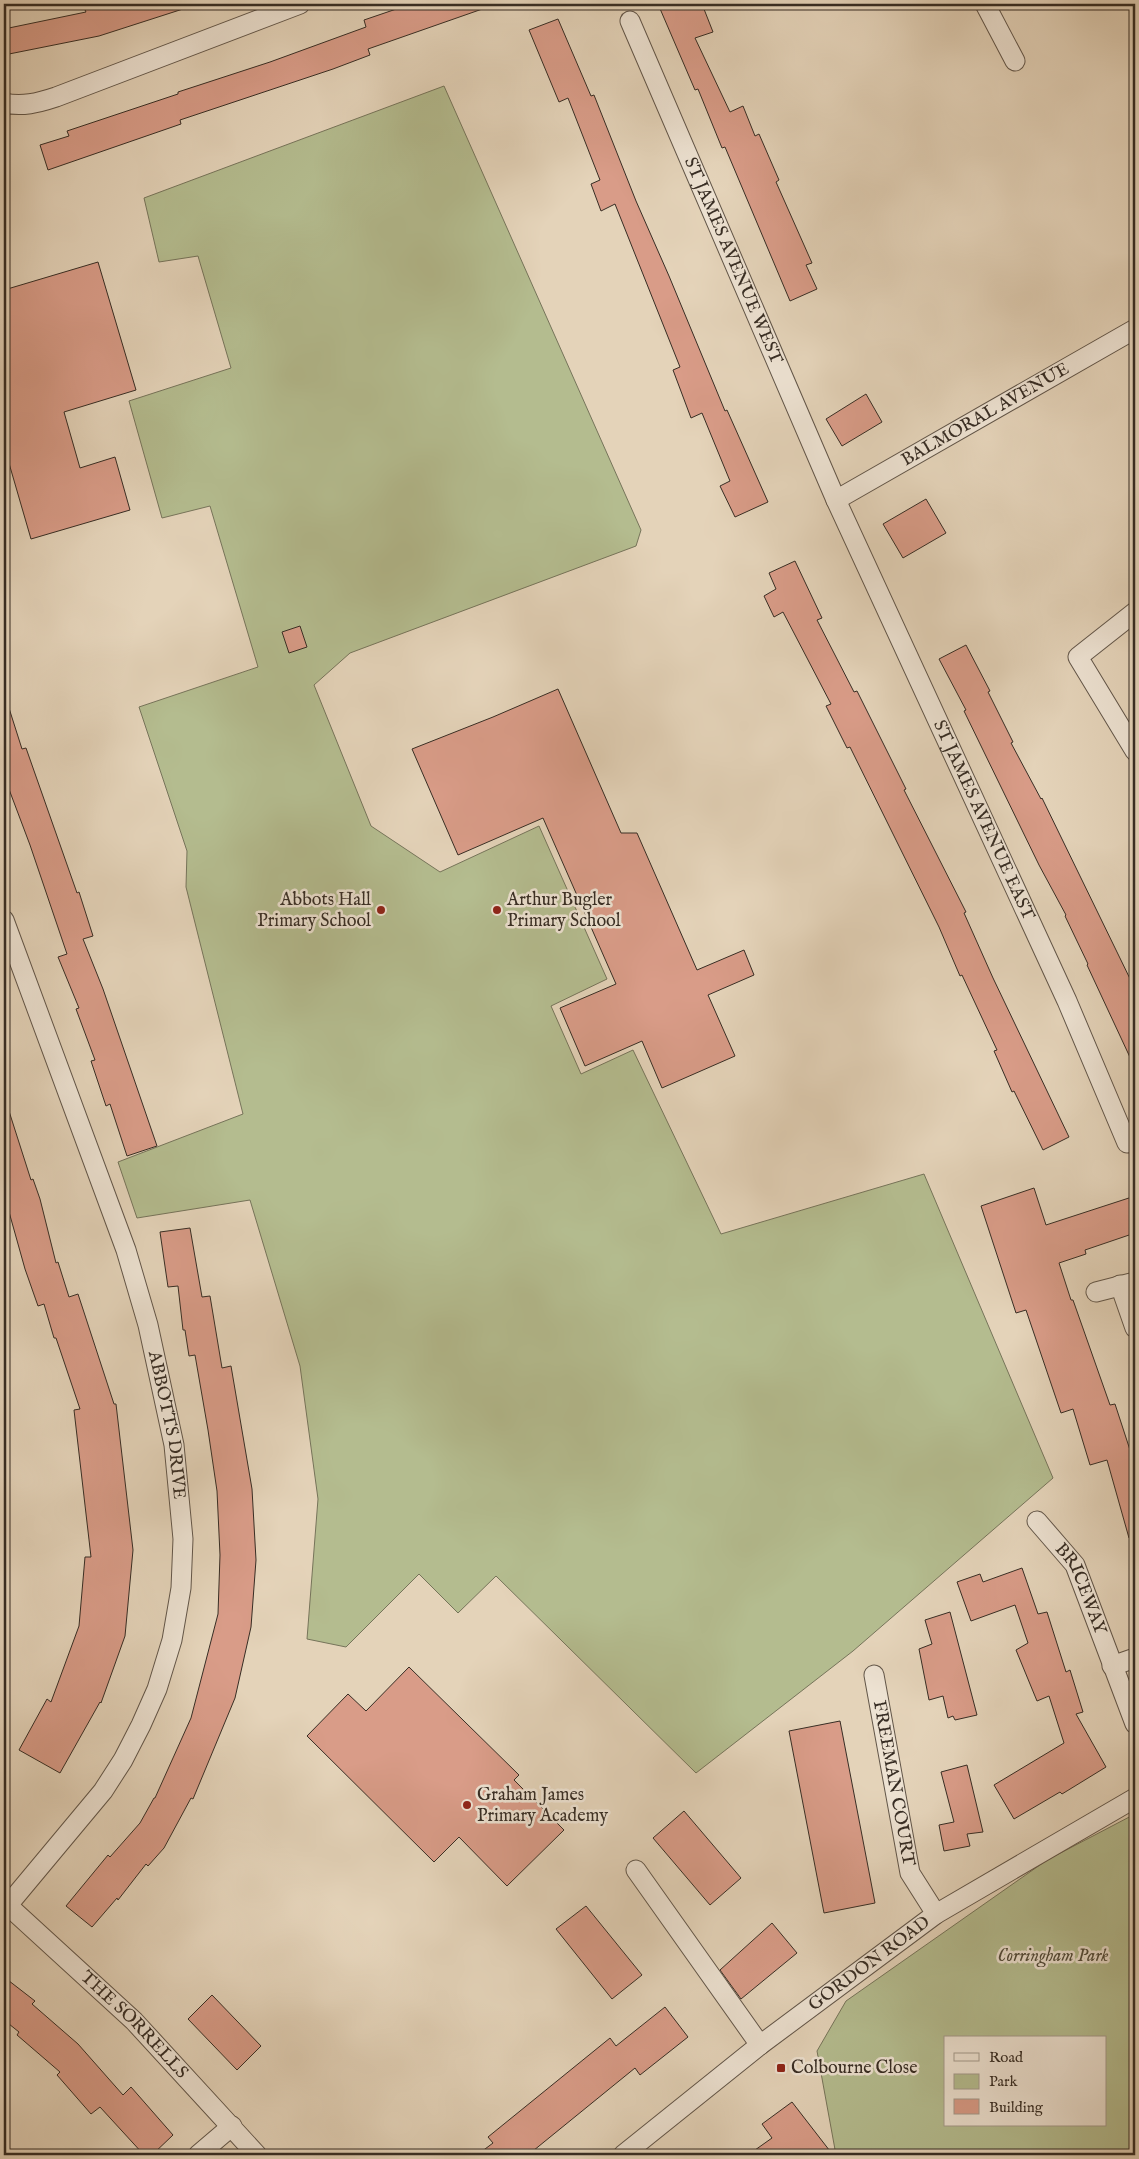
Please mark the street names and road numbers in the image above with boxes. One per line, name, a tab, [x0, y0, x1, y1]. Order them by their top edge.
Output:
street label: ST JAMES AVENUE WEST	[679, 154, 788, 368]
street label: BALMORAL AVENUE	[897, 358, 1073, 472]
street label: ST JAMES AVENUE EAST	[928, 716, 1040, 924]
street label: ABBOTTS DRIVE	[142, 1348, 191, 1500]
street label: BRICEWAY	[1050, 1538, 1112, 1638]
street label: FREEMAN COURT	[867, 1699, 920, 1868]
street label: GORDON ROAD	[804, 1911, 935, 2016]
street label: THE SORRELLS	[75, 1966, 193, 2084]

